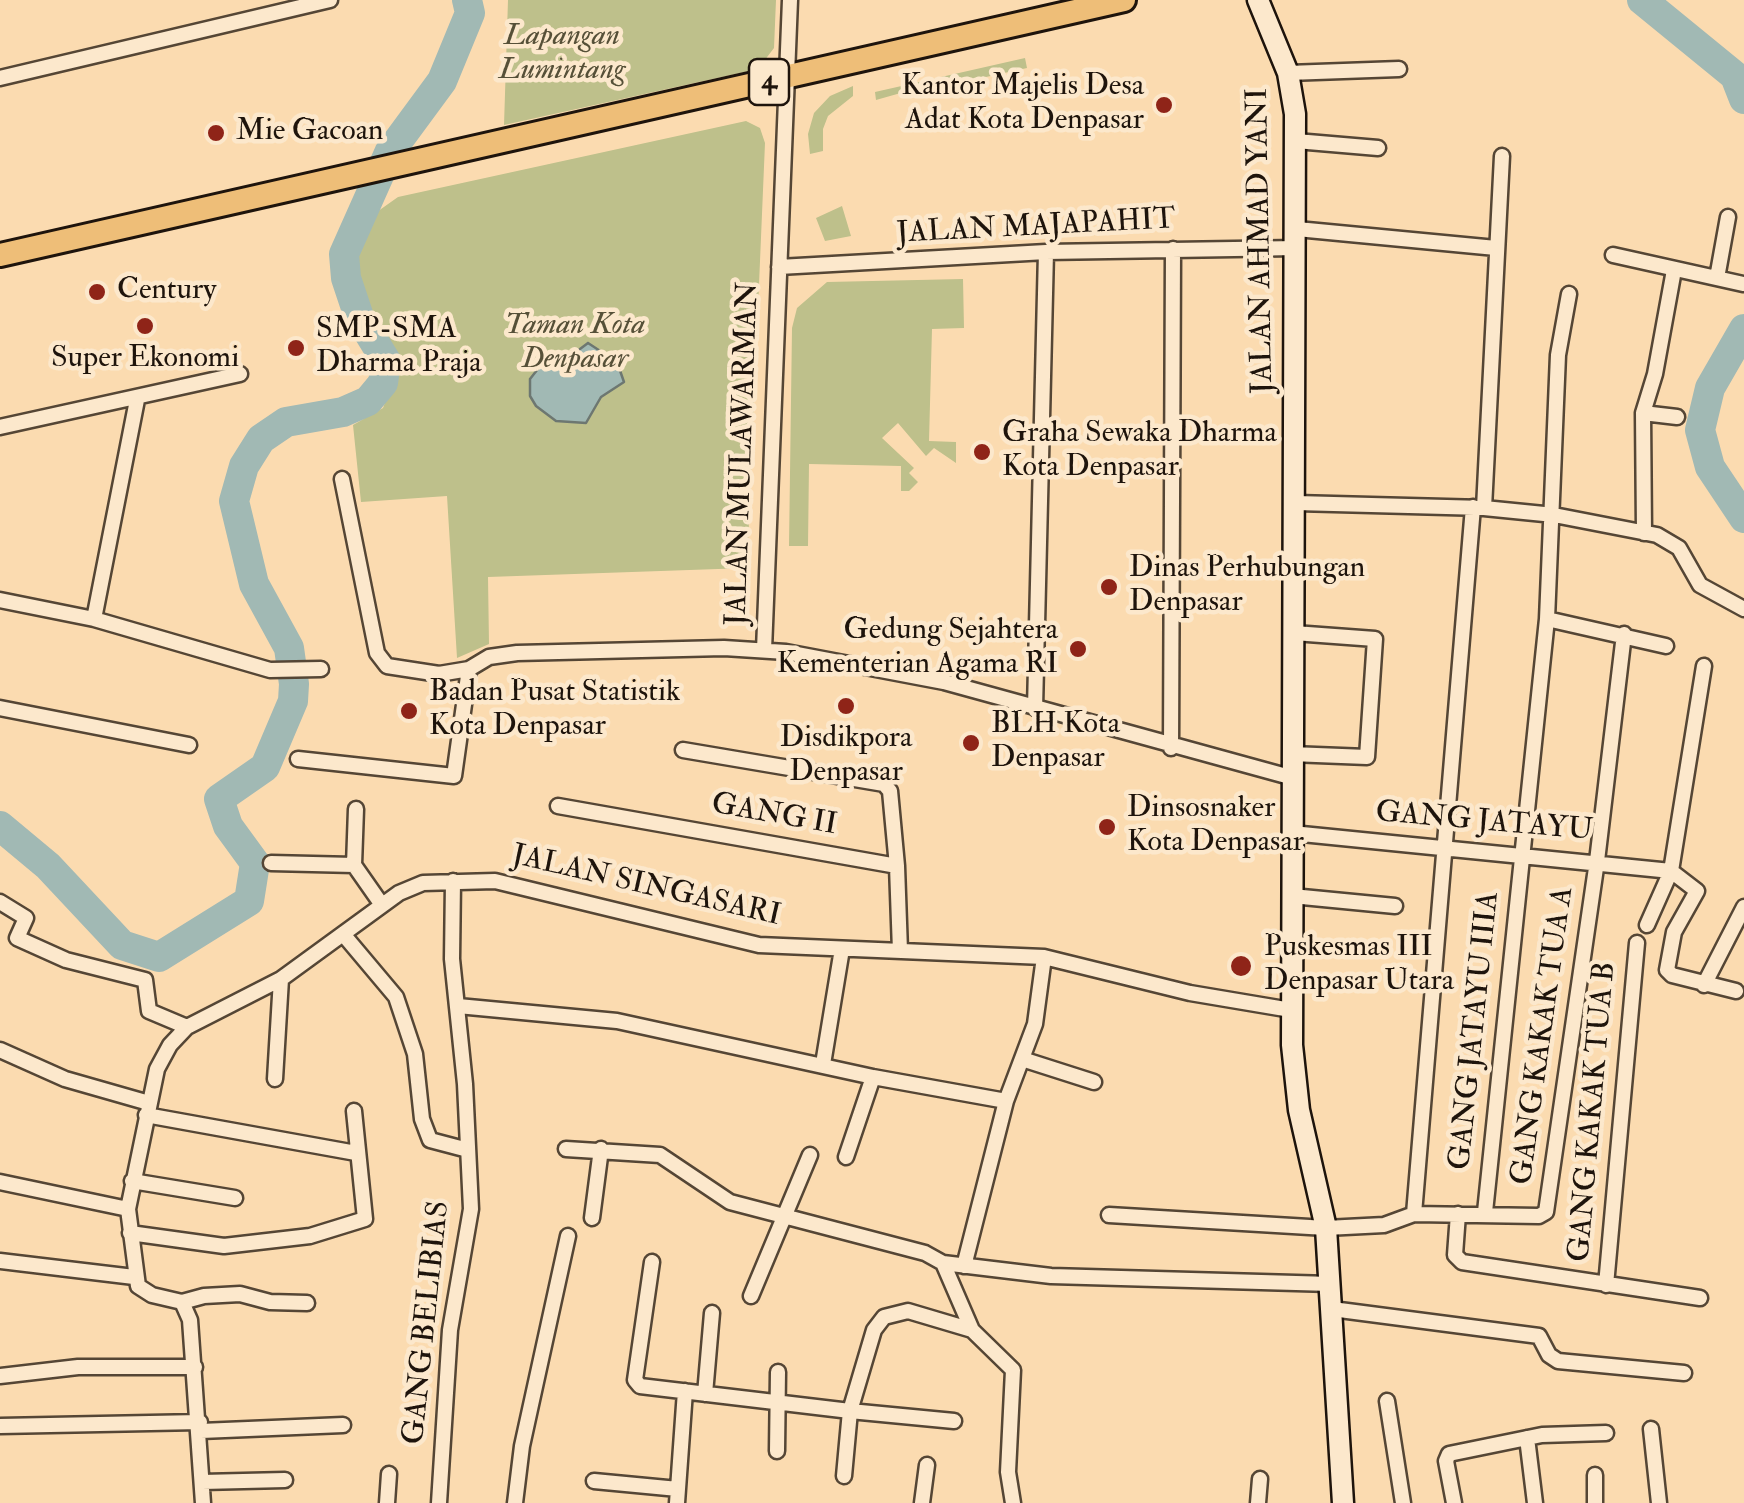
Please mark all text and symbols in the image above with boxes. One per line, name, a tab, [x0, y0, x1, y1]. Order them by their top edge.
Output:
park label: Lapangan Lumintang	[499, 20, 625, 90]
road number: 4	[749, 59, 789, 105]
place label: Kantor Majelis Desa Adat Kota Denpasar	[901, 70, 1144, 140]
street label: JALAN AHMAD YANI	[1241, 88, 1283, 394]
marker: Kantor Majelis Desa Adat Kota Denpasar	[1153, 94, 1175, 116]
place label: Mie Gacoan	[236, 115, 384, 151]
marker: Mie Gacoan	[205, 122, 227, 144]
street label: JALAN MAJAPAHIT	[896, 203, 1176, 253]
place label: Century	[117, 274, 216, 310]
marker: Century	[86, 281, 108, 303]
street label: JALAN MULAWARMAN	[720, 282, 768, 626]
park label: Taman Kota Denpasar	[505, 309, 645, 380]
place label: SMP-SMA Dharma Praja	[316, 313, 482, 384]
marker: Super Ekonomi	[134, 315, 156, 337]
marker: SMP-SMA Dharma Praja	[285, 337, 307, 359]
place label: Super Ekonomi	[51, 342, 239, 378]
place label: Graha Sewaka Dharma Kota Denpasar	[1002, 417, 1277, 488]
marker: Graha Sewaka Dharma Kota Denpasar	[971, 441, 993, 463]
place label: Dinas Perhubungan Denpasar	[1129, 552, 1365, 622]
marker: Dinas Perhubungan Denpasar	[1098, 576, 1120, 598]
place label: Gedung Sejahtera Kementerian Agama RI	[777, 614, 1058, 684]
marker: Gedung Sejahtera Kementerian Agama RI	[1067, 638, 1089, 660]
place label: Badan Pusat Statistik Kota Denpasar	[429, 676, 680, 746]
marker: Disdikpora Denpasar	[835, 695, 857, 717]
marker: Badan Pusat Statistik Kota Denpasar	[398, 700, 420, 722]
place label: BLH Kota Denpasar	[991, 708, 1120, 778]
place label: Disdikpora Denpasar	[780, 722, 912, 792]
marker: BLH Kota Denpasar	[960, 732, 982, 754]
street label: GANG II	[709, 787, 839, 845]
place label: Dinsosnaker Kota Denpasar	[1127, 792, 1304, 862]
street label: GANG JATAYU	[1374, 796, 1594, 850]
marker: Dinsosnaker Kota Denpasar	[1096, 816, 1118, 838]
street label: JALAN SINGASARI	[508, 839, 784, 935]
street label: GANG KAKAK TUA A	[1505, 885, 1583, 1187]
street label: GANG JATAYU IIIA	[1443, 890, 1509, 1172]
place label: Puskesmas III Denpasar Utara	[1264, 931, 1454, 1002]
marker: Puskesmas III Denpasar Utara	[1228, 953, 1254, 979]
street label: GANG KAKAK TUA B	[1563, 960, 1625, 1264]
street label: GANG BELIBIAS	[397, 1199, 459, 1447]

